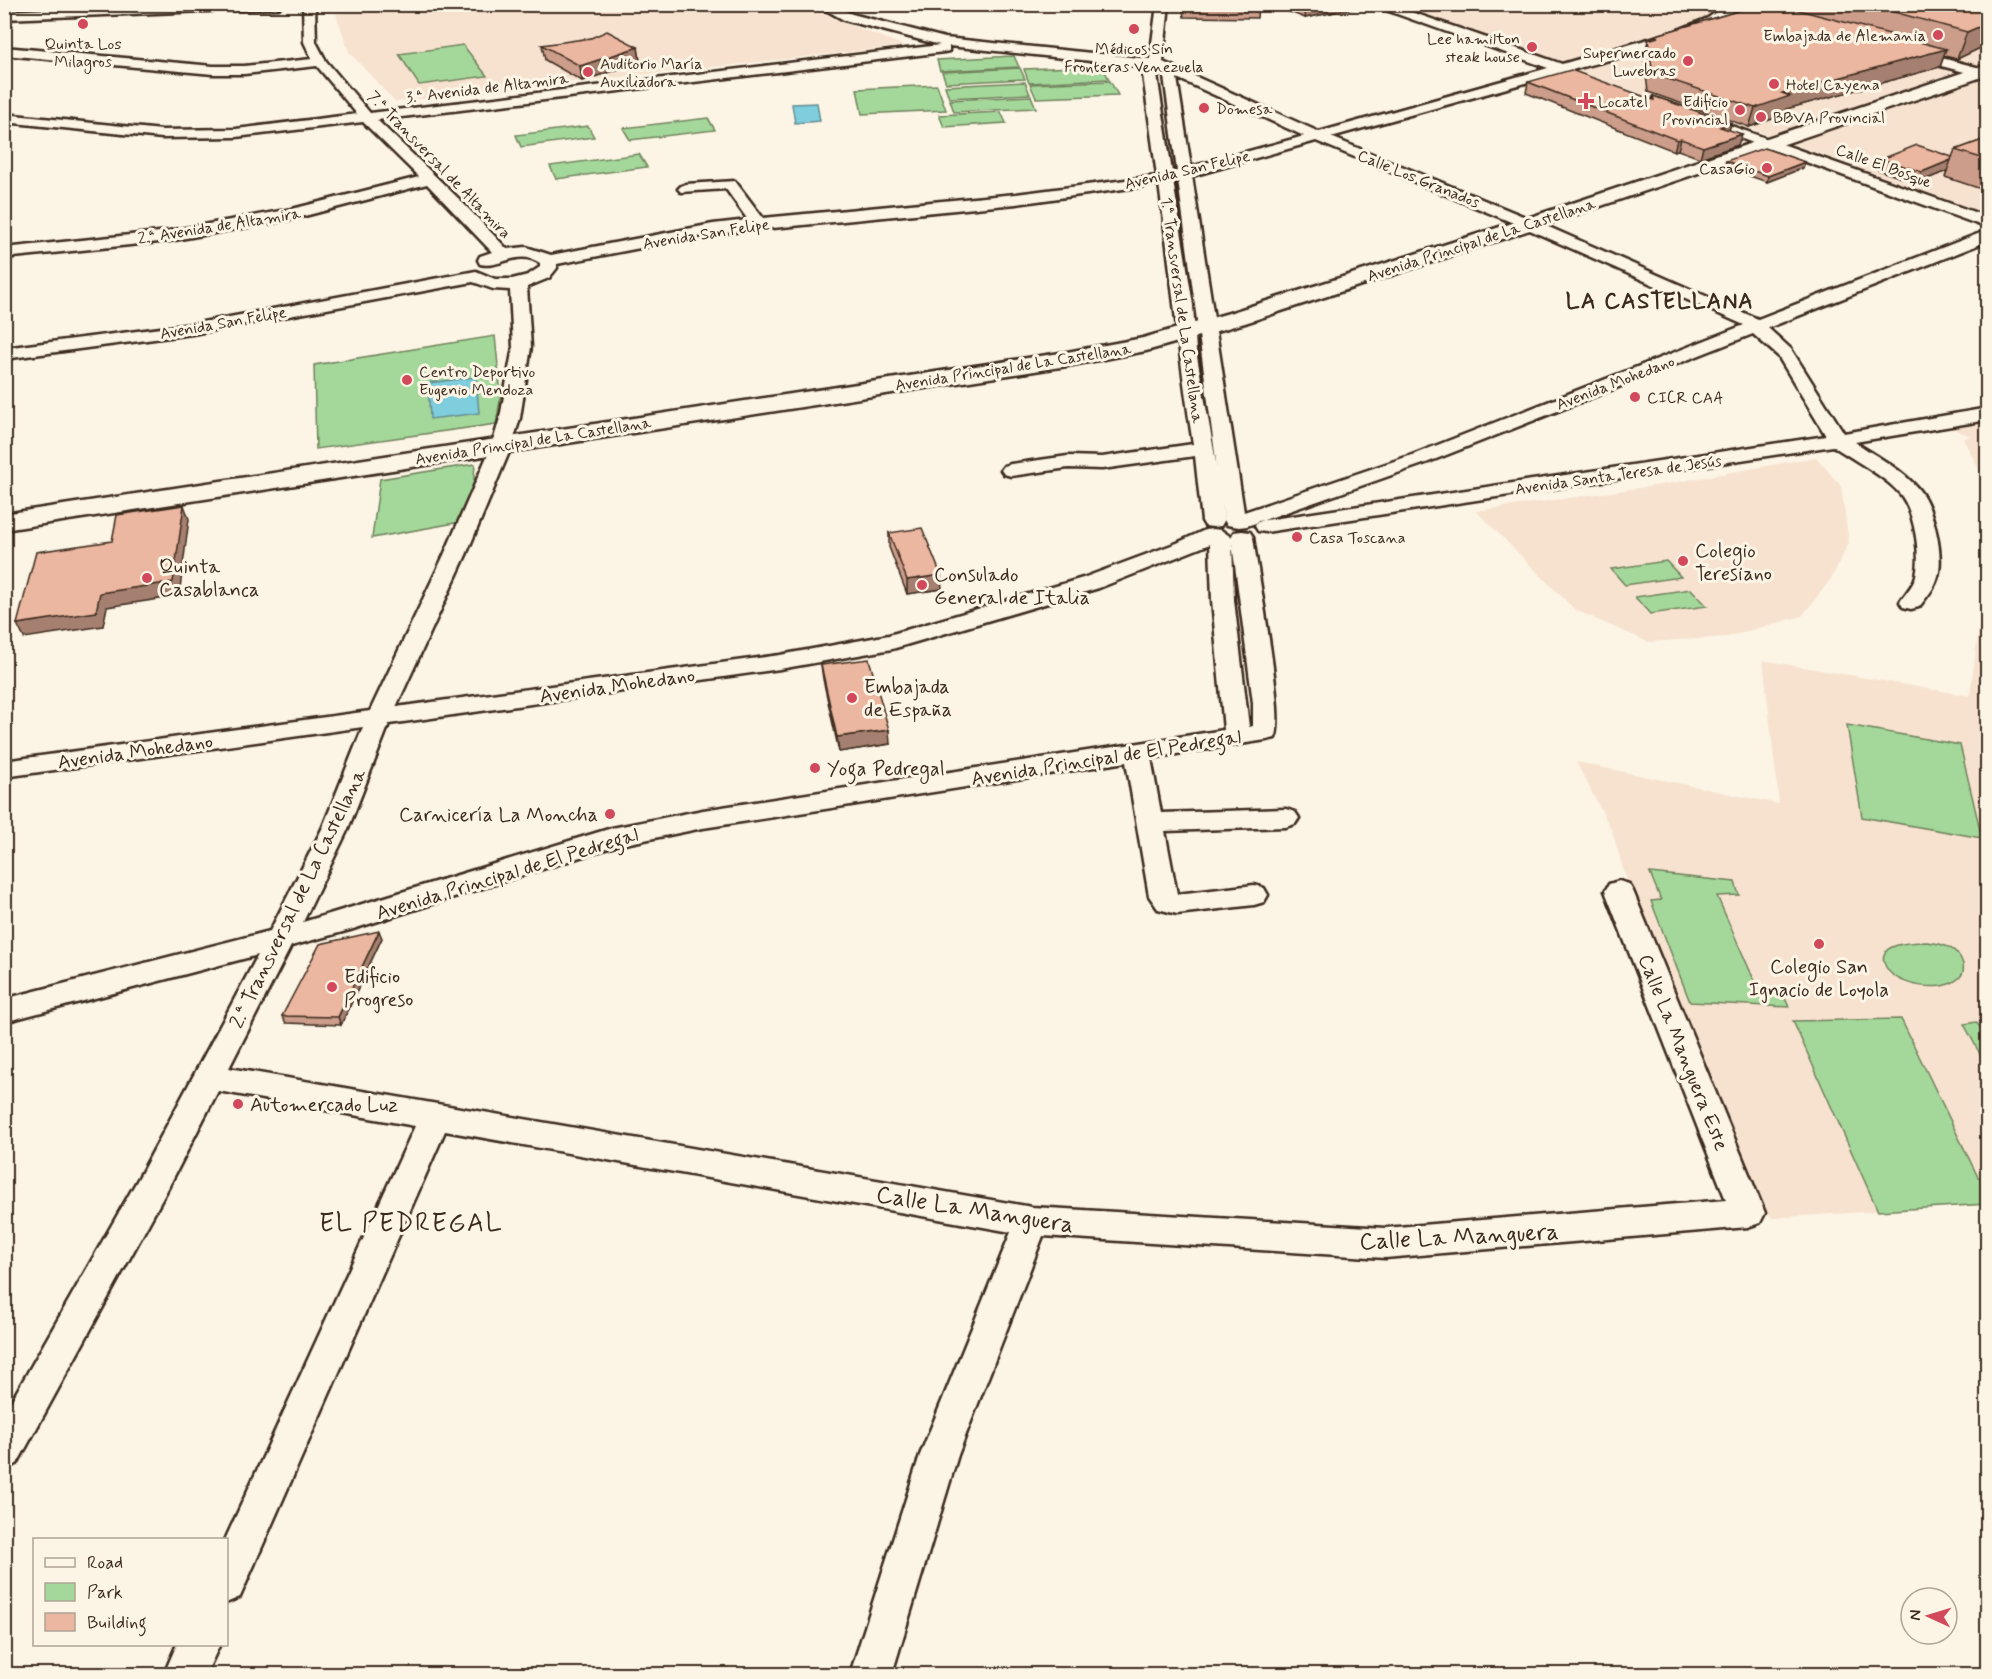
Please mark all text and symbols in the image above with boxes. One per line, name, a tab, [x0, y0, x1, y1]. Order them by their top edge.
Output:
marker: Quinta Los Milagros	[76, 17, 90, 31]
marker: Médicos Sin Fronteras Venezuela	[1127, 22, 1141, 36]
place label: Embajada de Alemania	[1763, 26, 1926, 47]
marker: Embajada de Alemania	[1931, 28, 1945, 42]
place label: Lee hamilton steak house	[1427, 29, 1520, 68]
place label: Quinta Los Milagros	[44, 34, 122, 74]
place label: Médicos Sin Fronteras Venezuela	[1064, 39, 1204, 78]
marker: Lee hamilton steak house	[1525, 40, 1539, 54]
place label: Supermercado Luvebras	[1583, 43, 1676, 82]
place label: Auditorio María Auxiliadora	[600, 54, 703, 93]
marker: Supermercado Luvebras	[1681, 54, 1695, 68]
marker: Auditorio María Auxiliadora	[581, 65, 595, 79]
street label: 3.ª Avenida de Altamira	[405, 68, 570, 109]
place label: Hotel Cayena	[1786, 75, 1880, 96]
marker: Hotel Cayena	[1767, 77, 1781, 91]
street label: 7.ª Transversal de Altamira	[363, 87, 515, 244]
place label: Locatel	[1598, 92, 1648, 113]
place label: Edificio Provincial	[1662, 92, 1728, 131]
marker: Locatel	[1579, 94, 1593, 108]
place label: Domesa	[1216, 99, 1273, 120]
marker: Domesa	[1197, 101, 1211, 115]
marker: Edificio Provincial	[1733, 103, 1747, 117]
place label: BBVA Provincial	[1773, 108, 1885, 129]
marker: BBVA Provincial	[1754, 110, 1768, 124]
street label: Calle El Bosque	[1833, 139, 1935, 194]
street label: Calle Los Granados	[1354, 145, 1483, 214]
street label: Avenida San Felipe	[1123, 146, 1252, 195]
place label: CasaGio	[1699, 159, 1755, 180]
marker: CasaGio	[1760, 161, 1774, 175]
street label: Avenida Principal de La Castellana	[1365, 193, 1599, 287]
street label: 1.ª Transversal de La Castellana	[1155, 196, 1208, 425]
street label: 2.ª Avenida de Altamira	[136, 203, 302, 250]
street label: Avenida San Felipe	[641, 214, 771, 255]
district label: LA CASTELLANA	[1566, 288, 1754, 316]
street label: Avenida San Felipe	[158, 302, 288, 345]
street label: Avenida Principal de La Castellana	[894, 338, 1133, 397]
street label: Avenida Mohedano	[1553, 351, 1678, 416]
place label: Centro Deportivo Eugenio Mendoza	[419, 362, 536, 401]
marker: Centro Deportivo Eugenio Mendoza	[400, 373, 414, 387]
place label: CICR CAA	[1647, 388, 1723, 409]
marker: CICR CAA	[1628, 390, 1642, 404]
street label: Avenida Principal de La Castellana	[414, 412, 653, 471]
street label: Avenida Santa Teresa de Jesús	[1514, 451, 1723, 500]
place label: Casa Toscana	[1309, 528, 1406, 549]
marker: Casa Toscana	[1290, 530, 1304, 544]
place label: Colegio Teresiano	[1695, 538, 1772, 588]
place label: Quinta Casablanca	[159, 554, 259, 604]
marker: Colegio Teresiano	[1676, 554, 1690, 568]
place label: Consulado General de Italia	[934, 562, 1090, 612]
marker: Quinta Casablanca	[140, 571, 154, 585]
marker: Consulado General de Italia	[915, 578, 929, 592]
street label: Avenida Mohedano	[538, 662, 697, 711]
place label: Embajada de España	[864, 674, 952, 724]
marker: Embajada de España	[845, 691, 859, 705]
street label: Avenida Principal de El Pedregal	[969, 724, 1243, 795]
street label: Avenida Mohedano	[56, 728, 215, 777]
place label: Yoga Pedregal	[827, 756, 945, 785]
marker: Yoga Pedregal	[808, 761, 822, 775]
street label: 2.ª Transversal de La Castellana	[224, 763, 374, 1033]
place label: Carnicería La Moncha	[399, 802, 598, 829]
marker: Carnicería La Moncha	[603, 807, 617, 821]
street label: Avenida Principal de El Pedregal	[373, 822, 642, 929]
marker: Colegio San Ignacio de Loyola	[1812, 937, 1826, 951]
street label: Calle La Manguera Este	[1631, 950, 1734, 1155]
place label: Colegio San Ignacio de Loyola	[1749, 954, 1889, 1004]
place label: Edificio Progreso	[344, 964, 413, 1014]
marker: Edificio Progreso	[325, 980, 339, 994]
place label: Automercado Luz	[250, 1092, 398, 1119]
marker: Automercado Luz	[231, 1097, 245, 1111]
street label: Calle La Manguera	[874, 1180, 1076, 1241]
district label: EL PEDREGAL	[319, 1207, 503, 1241]
street label: Calle La Manguera	[1359, 1217, 1560, 1258]
legend	[33, 1538, 228, 1646]
text: Road	[87, 1551, 123, 1575]
text: Park	[87, 1581, 123, 1605]
north arrow	[1899, 1586, 1959, 1646]
text: N	[1905, 1609, 1926, 1621]
text: Building	[87, 1611, 147, 1637]

